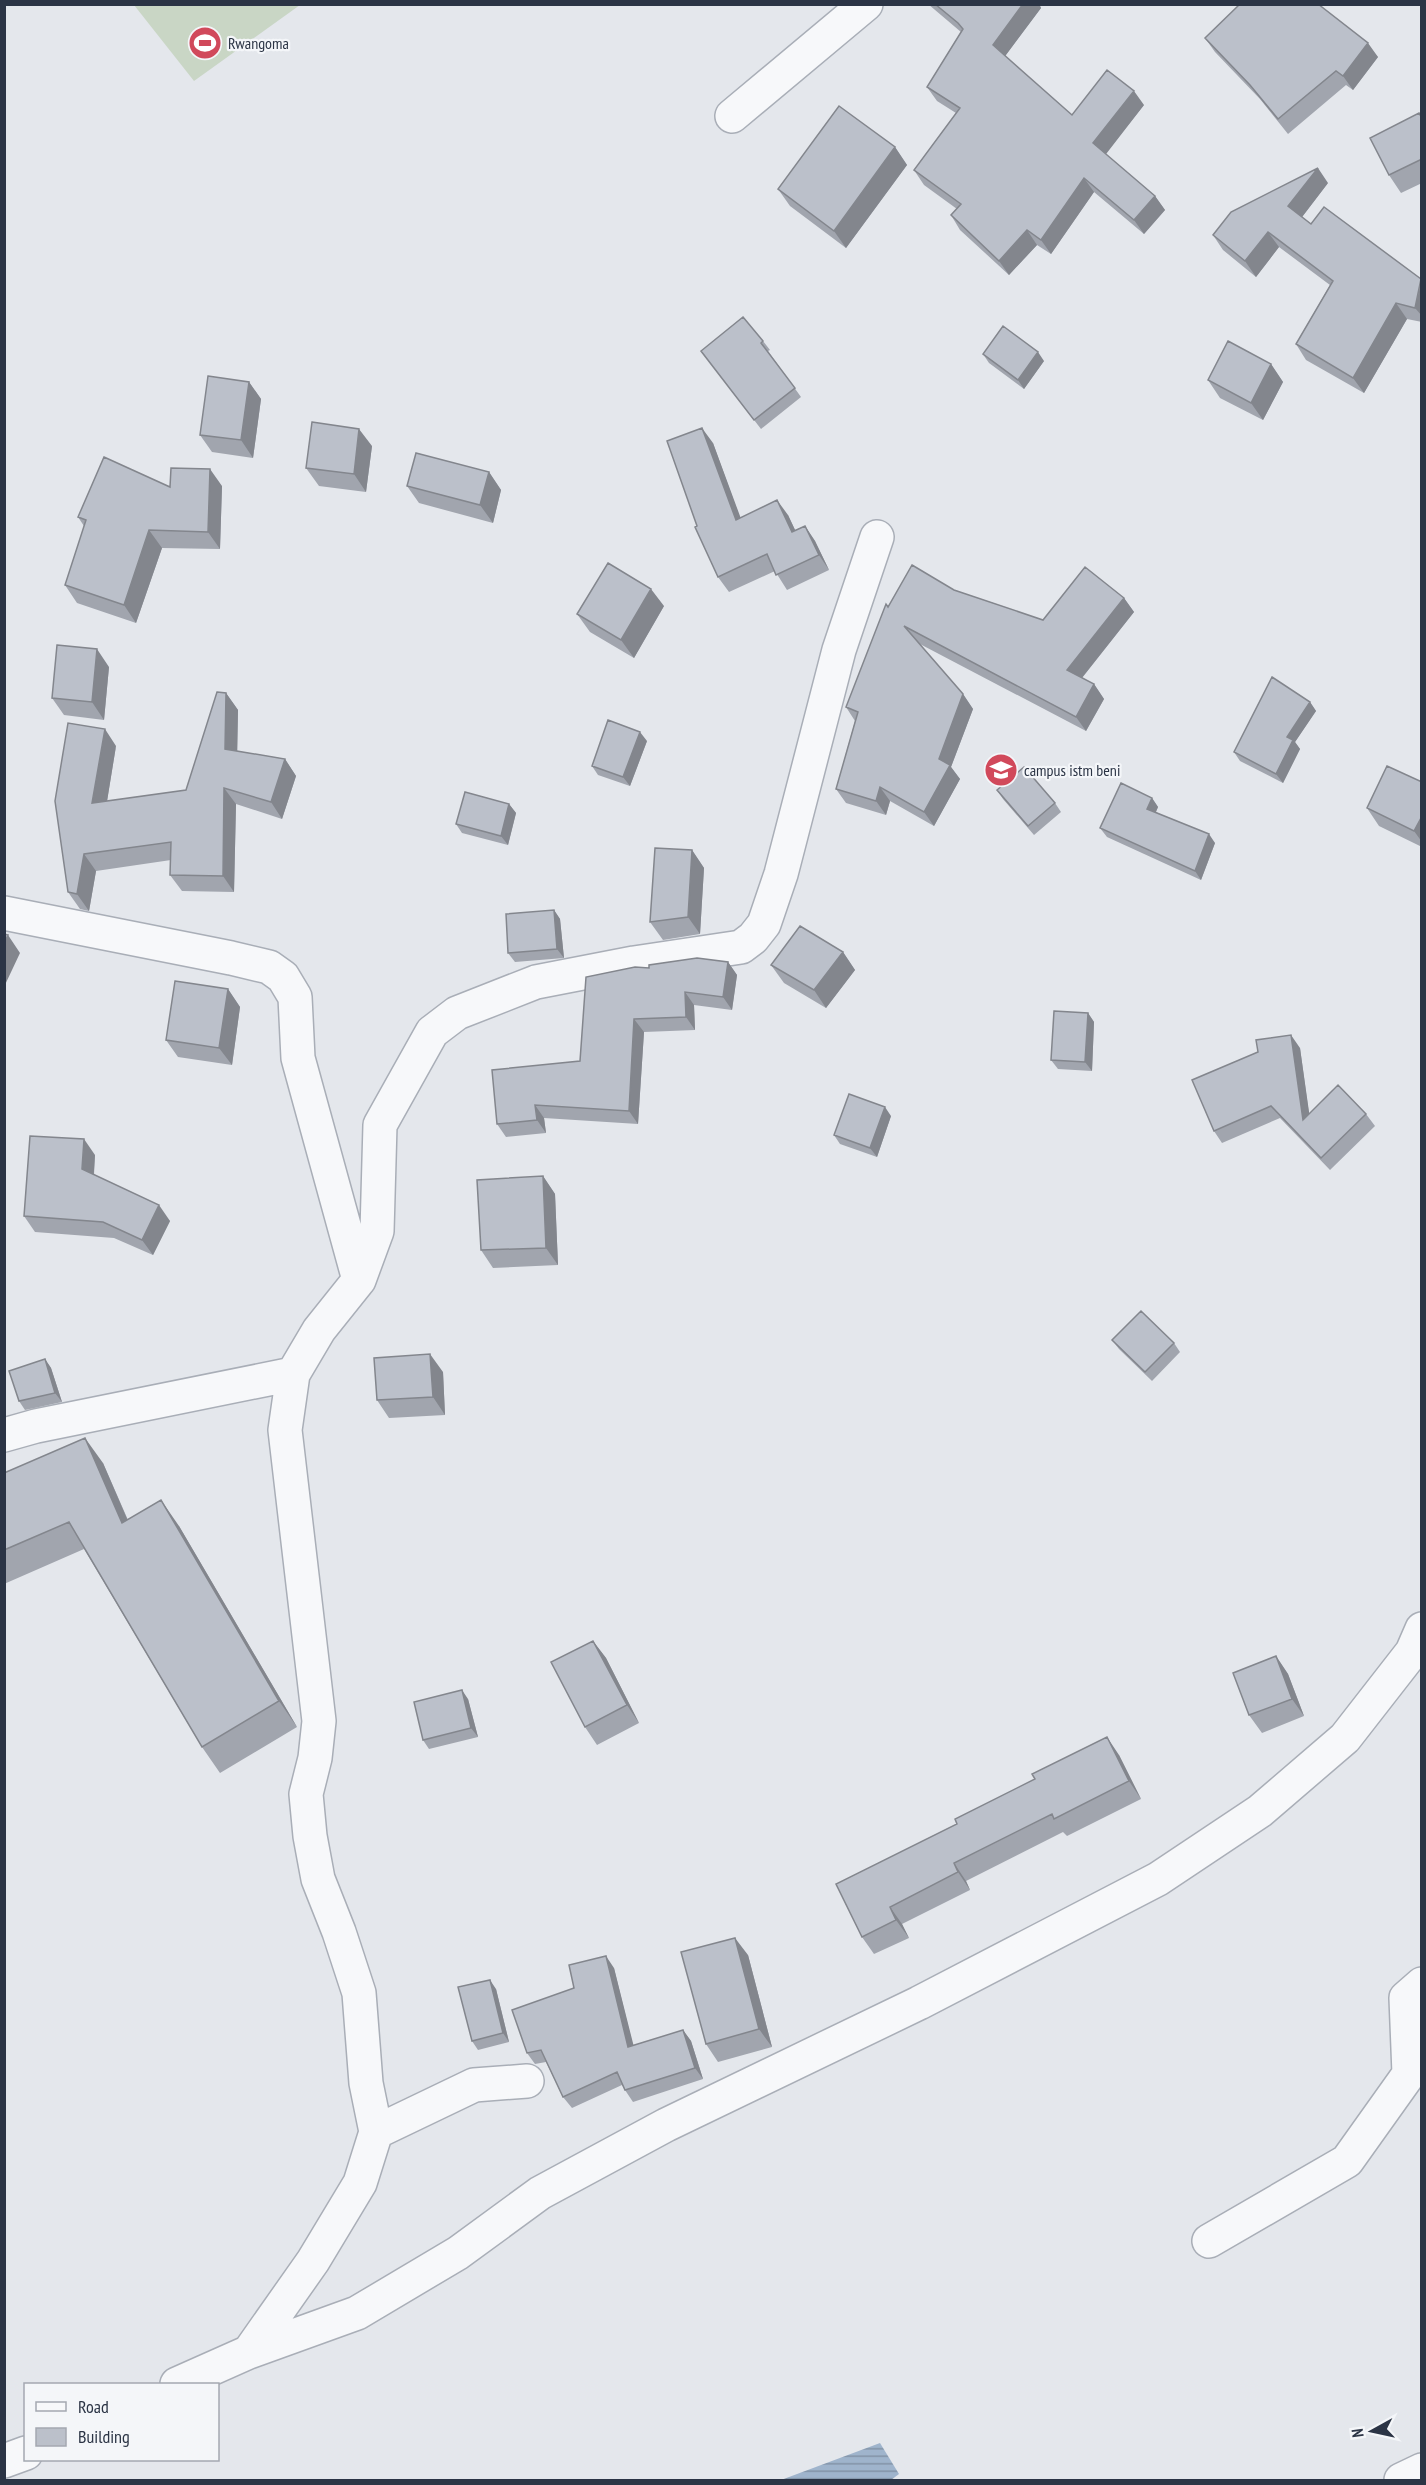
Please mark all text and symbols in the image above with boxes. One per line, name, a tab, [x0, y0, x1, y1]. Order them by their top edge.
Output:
sports icon: Rwangoma	[187, 25, 223, 61]
place label: Rwangoma	[228, 33, 289, 53]
school or university icon: campus istm beni	[983, 752, 1019, 788]
place label: campus istm beni	[1024, 760, 1120, 780]
legend	[24, 2383, 219, 2461]
text: Road	[78, 2395, 109, 2418]
north arrow	[1342, 2401, 1402, 2461]
text: Building	[78, 2425, 130, 2448]
text: N	[1347, 2427, 1368, 2439]

